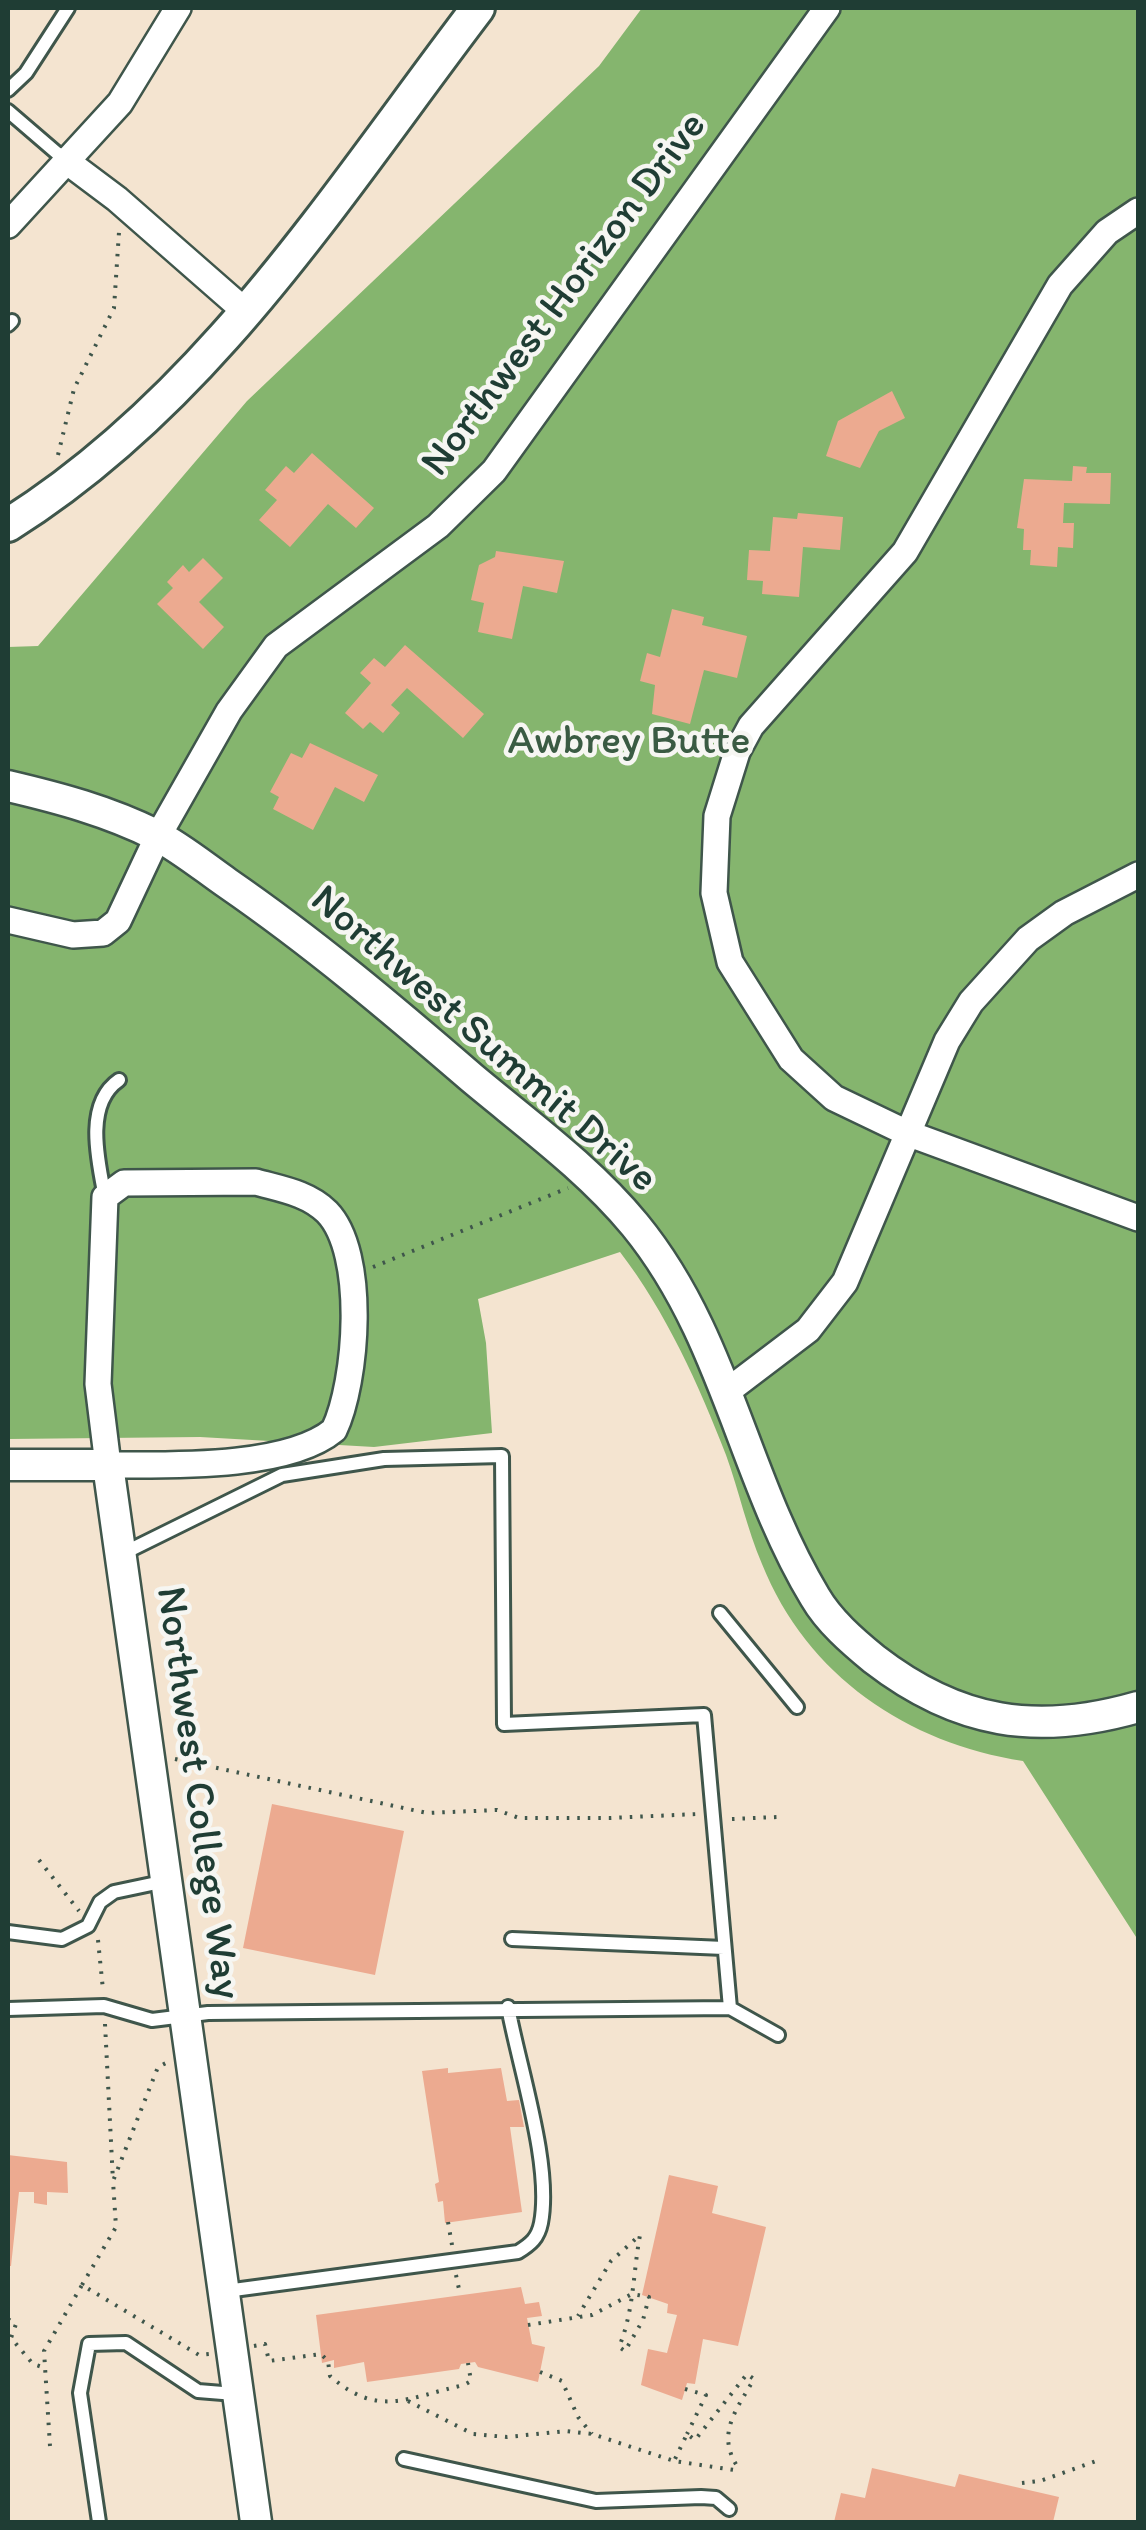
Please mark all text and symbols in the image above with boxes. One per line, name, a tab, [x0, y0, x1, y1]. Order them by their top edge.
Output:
street label: Northwest Horizon Drive	[411, 103, 719, 487]
park label: Awbrey Butte	[508, 717, 750, 767]
street label: Northwest Summit Drive	[299, 875, 667, 1205]
street label: Northwest College Way	[143, 1583, 251, 2003]

